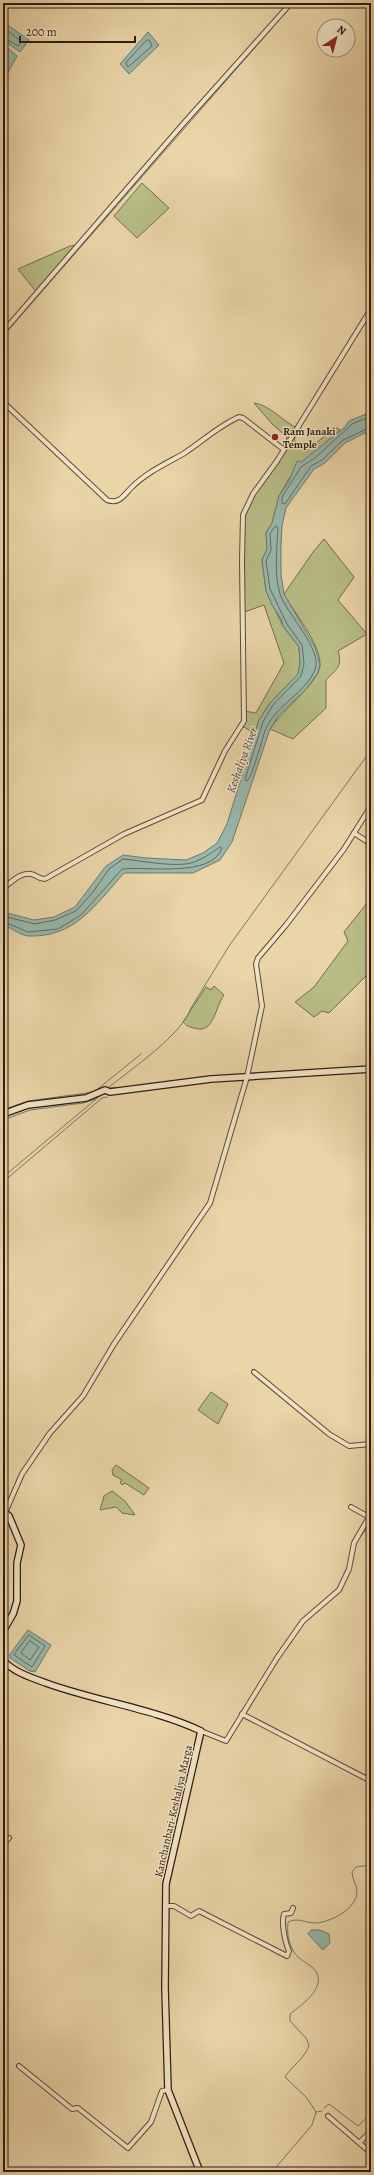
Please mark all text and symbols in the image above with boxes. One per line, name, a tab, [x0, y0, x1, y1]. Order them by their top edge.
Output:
scale bar	[20, 18, 135, 44]
north arrow	[316, 18, 356, 58]
text: N	[334, 22, 349, 39]
text: 200 m	[26, 24, 57, 40]
place label: Ram Janaki Temple	[283, 424, 336, 452]
marker: Ram Janaki Temple	[270, 432, 280, 442]
water label: Keshaliya River	[223, 724, 262, 795]
street label: Kanchanbari-Keshaliya Marga	[151, 1743, 196, 1879]

